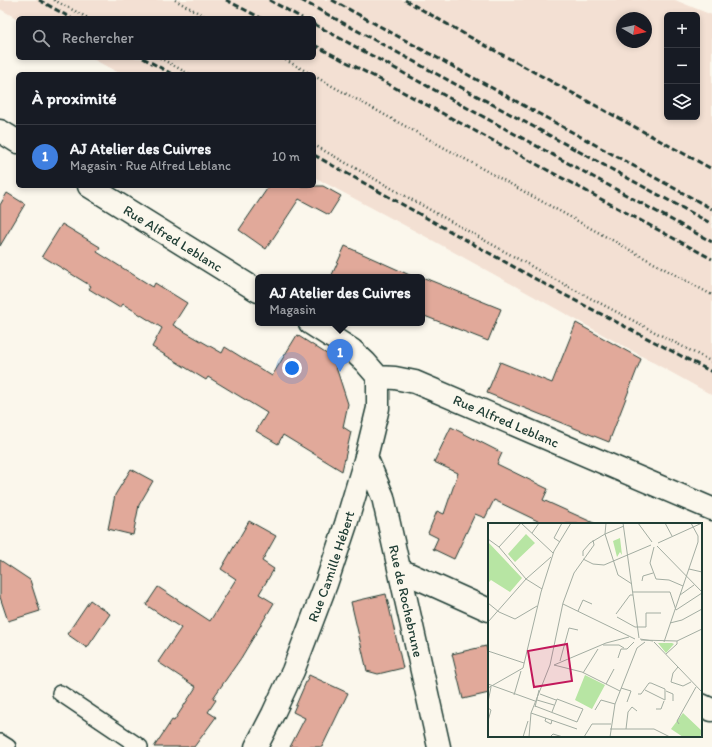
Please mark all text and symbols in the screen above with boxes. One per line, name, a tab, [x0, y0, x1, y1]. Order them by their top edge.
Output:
north arrow	[616, 12, 652, 48]
map controls	[664, 12, 700, 120]
button: +	[664, 12, 700, 48]
search box	[16, 16, 316, 60]
icon: search	[30, 27, 52, 49]
text: Rechercher	[62, 29, 134, 47]
button: −	[664, 48, 700, 84]
button: layers	[664, 84, 700, 120]
text: À proximité	[32, 88, 117, 108]
text: AJ Atelier des Cuivres	[70, 140, 211, 158]
text: 1	[42, 149, 48, 164]
text: 10 m	[272, 149, 300, 164]
text: Magasin · Rue Alfred Leblanc	[70, 158, 231, 173]
street label: Rue Alfred Leblanc	[120, 201, 226, 276]
popup	[255, 274, 425, 326]
text: AJ Atelier des Cuivres	[269, 284, 411, 302]
text: Magasin	[269, 302, 316, 317]
pin: 1	[327, 339, 353, 372]
your location	[282, 358, 302, 378]
street label: Rue Alfred Leblanc	[450, 391, 562, 452]
street label: Rue Camille Hébert	[304, 509, 358, 624]
inset map	[488, 523, 702, 737]
street label: Rue de Rochebrune	[385, 543, 427, 659]

